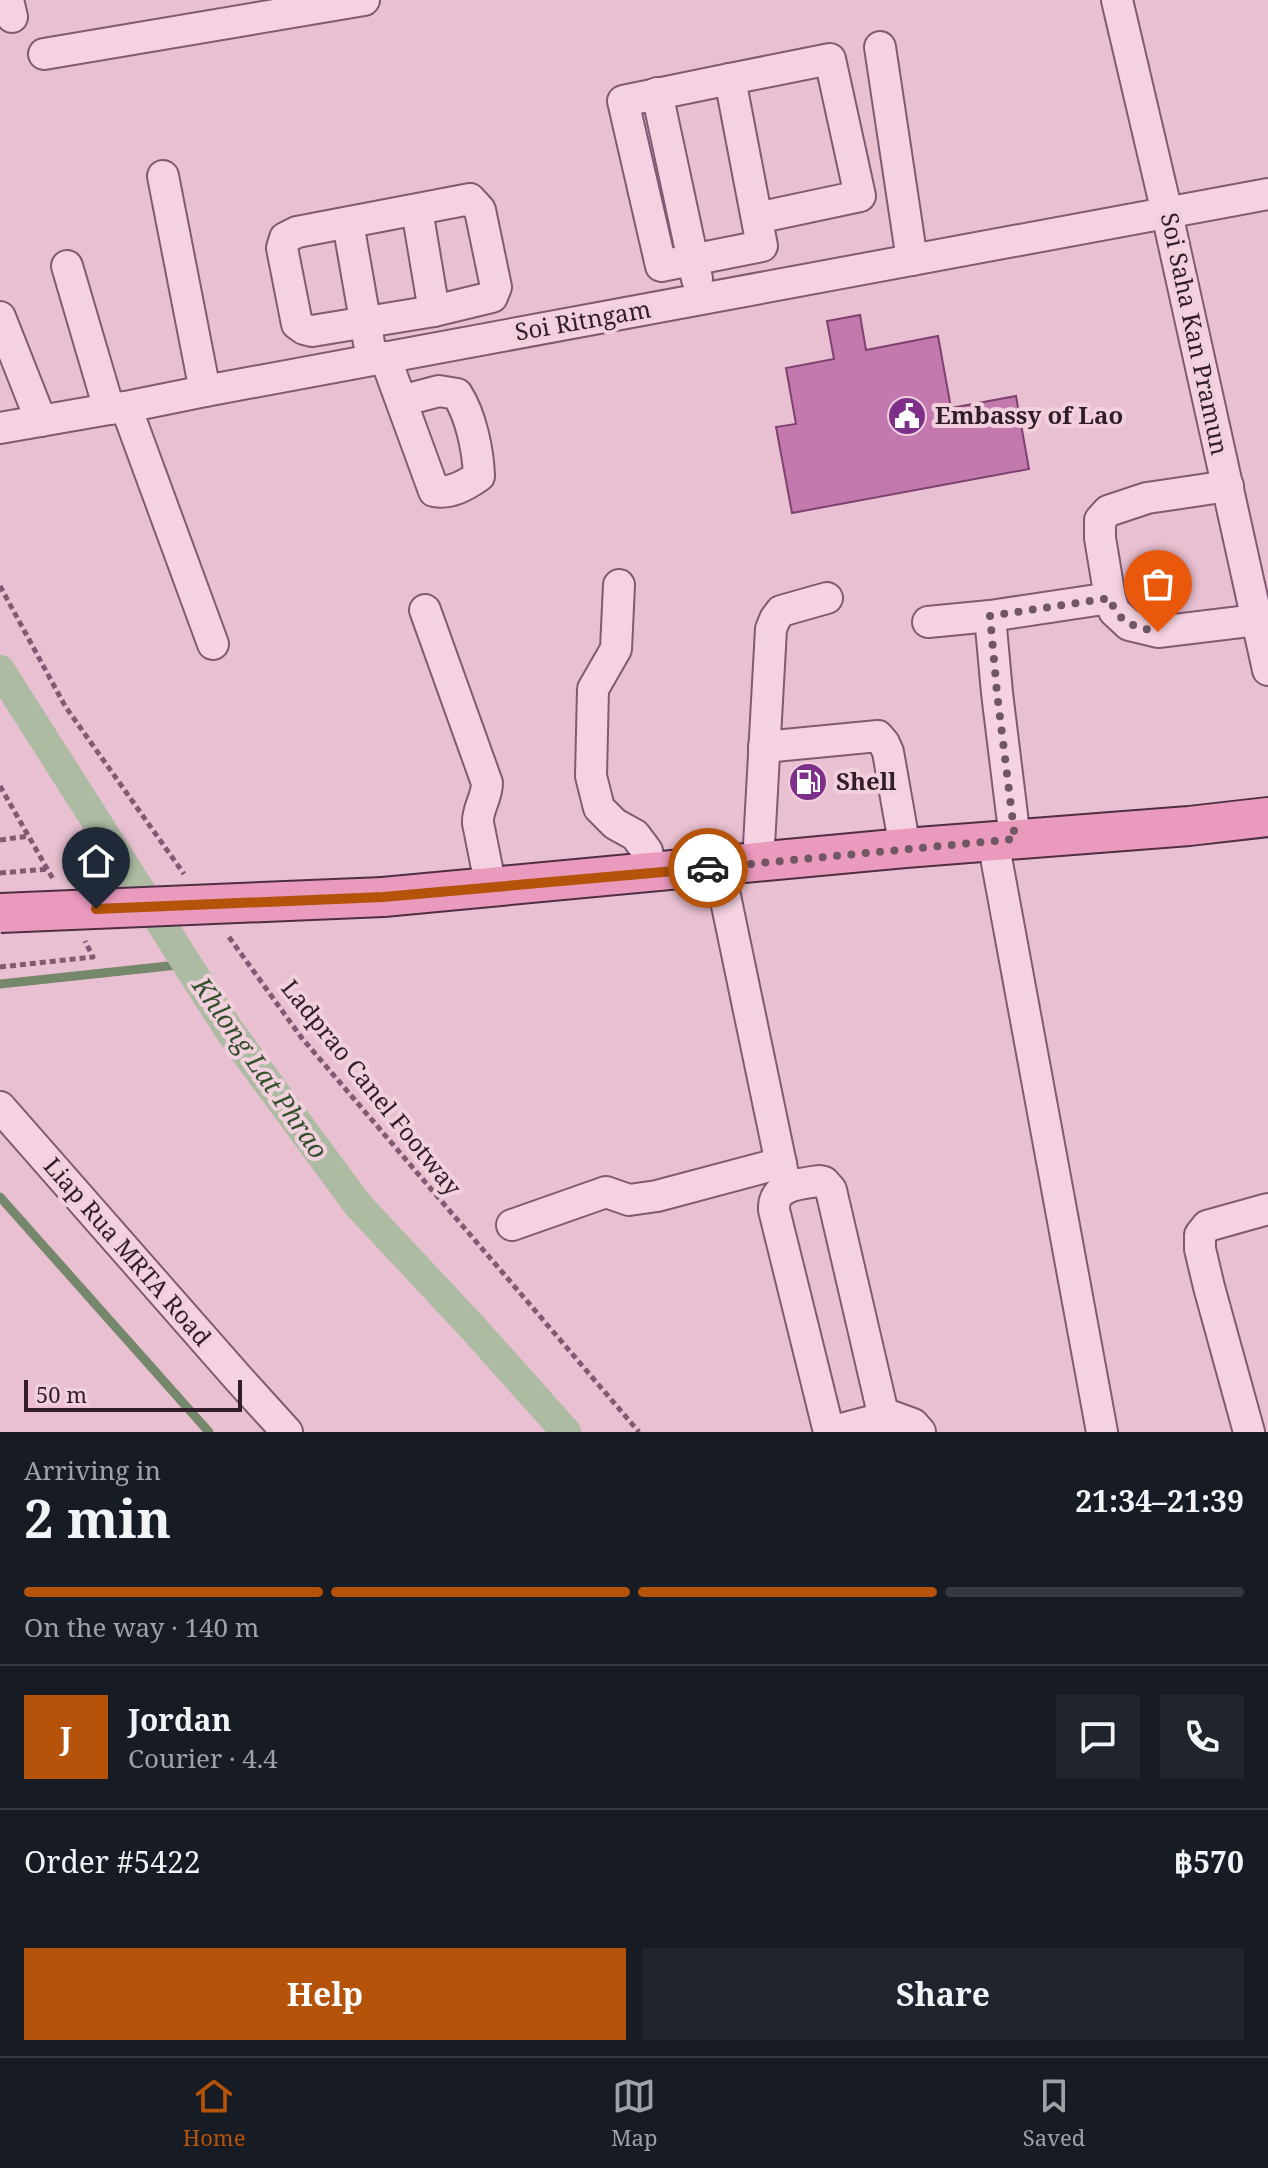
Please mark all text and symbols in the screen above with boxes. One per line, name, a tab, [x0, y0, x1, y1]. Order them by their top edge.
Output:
street label: Soi Saha Kan Pramun	[1154, 210, 1237, 458]
street label: Soi Ritngam	[512, 291, 654, 348]
public building icon: Embassy of Lao	[886, 395, 928, 437]
place label: Embassy of Lao	[935, 398, 1123, 431]
pin	[1124, 550, 1192, 632]
icon: bag	[1136, 562, 1180, 606]
fuel station icon: Shell	[787, 761, 829, 803]
place label: Shell	[836, 764, 897, 797]
pin	[62, 827, 130, 909]
courier	[668, 828, 748, 908]
icon: home	[74, 839, 118, 883]
icon: car	[686, 846, 730, 890]
water label: Khlong Lat Phrao	[184, 969, 337, 1166]
street label: Ladprao Canel Footway	[275, 972, 470, 1202]
street label: Liap Rua MRTA Road	[37, 1150, 219, 1353]
scale bar	[24, 1376, 242, 1412]
text: 50 m	[36, 1379, 87, 1409]
text: Arriving in	[24, 1452, 161, 1488]
text: 21:34–21:39	[1075, 1480, 1244, 1521]
text: 2 min	[24, 1482, 171, 1553]
text: On the way · 140 m	[24, 1609, 259, 1645]
button: chat	[1056, 1695, 1140, 1779]
button: phone	[1160, 1695, 1244, 1779]
text: Jordan	[128, 1699, 231, 1740]
text: J	[60, 1717, 72, 1758]
text: Courier · 4.4	[128, 1740, 278, 1776]
text: Order #5422	[24, 1841, 201, 1882]
text: ฿570	[1174, 1841, 1244, 1882]
button: Help	[24, 1948, 626, 2040]
button: Share	[642, 1948, 1244, 2040]
tab: Home	[183, 2074, 245, 2152]
tab: Map	[611, 2074, 657, 2152]
tab: Saved	[1023, 2074, 1085, 2152]

